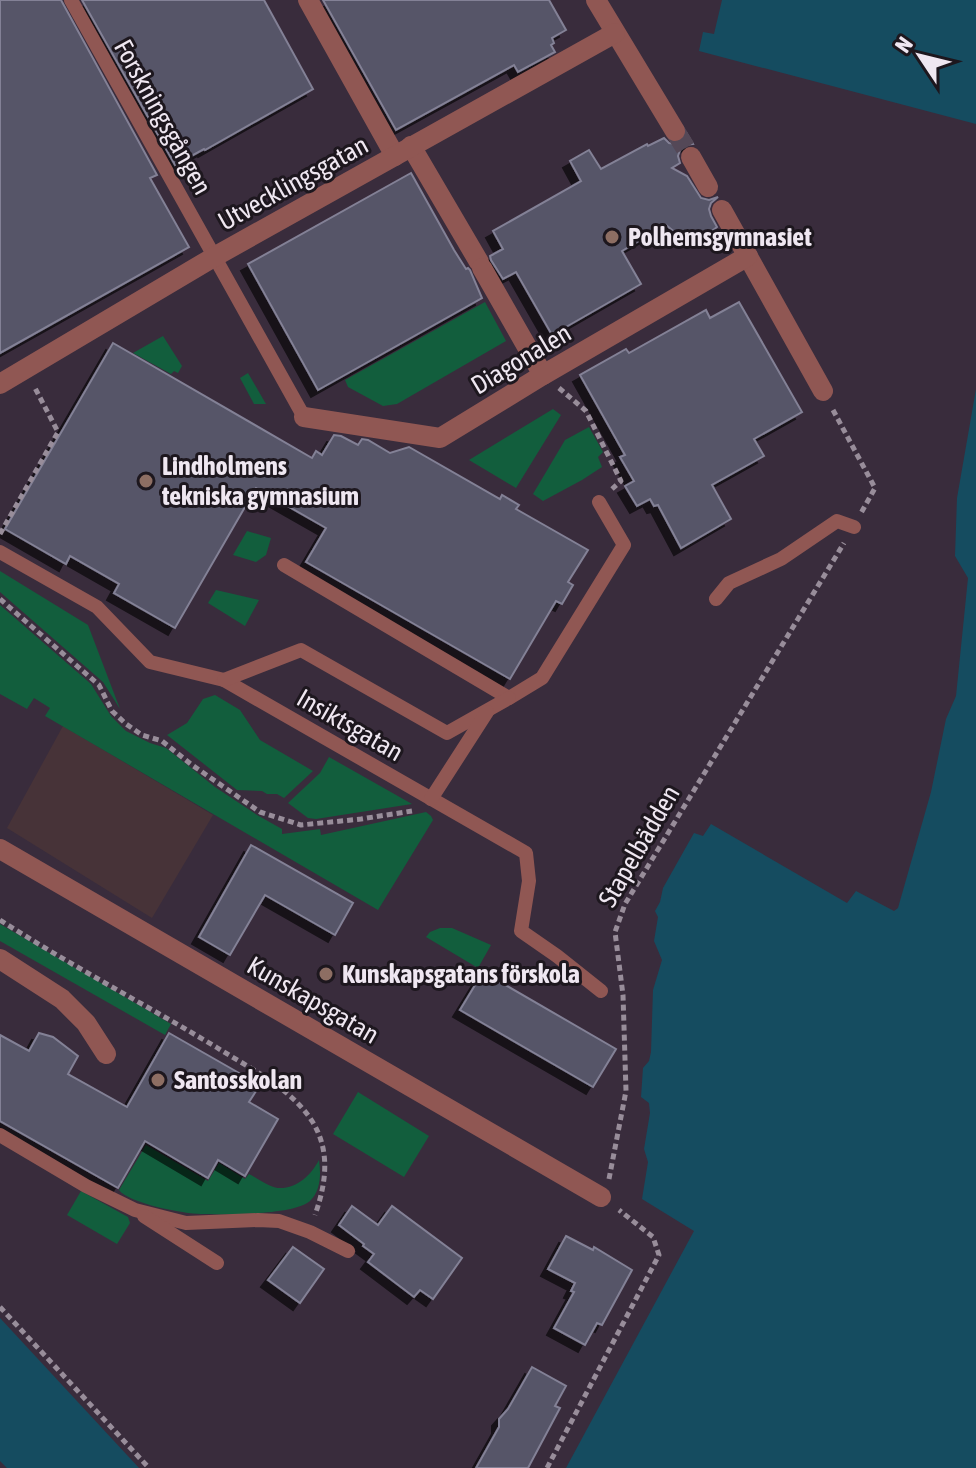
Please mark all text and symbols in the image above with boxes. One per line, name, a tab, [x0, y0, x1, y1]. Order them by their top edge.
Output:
north arrow	[880, 16, 960, 96]
text: N	[889, 32, 918, 57]
street label: Forskningsgången	[108, 34, 218, 200]
street label: Utvecklingsgatan	[213, 129, 373, 237]
place label: Polhemsgymnasiet	[628, 222, 812, 252]
marker: Polhemsgymnasiet	[603, 228, 621, 246]
street label: Diagonalen	[466, 317, 576, 401]
place label: Lindholmens tekniska gymnasium	[161, 451, 359, 511]
marker: Lindholmens tekniska gymnasium	[137, 472, 155, 490]
street label: Insiktsgatan	[292, 683, 408, 767]
street label: Stapelbädden	[592, 780, 686, 912]
street label: Kunskapsgatan	[242, 950, 384, 1050]
place label: Kunskapsgatans förskola	[342, 959, 580, 989]
marker: Kunskapsgatans förskola	[317, 965, 335, 983]
place label: Santosskolan	[174, 1065, 302, 1095]
marker: Santosskolan	[149, 1071, 167, 1089]

